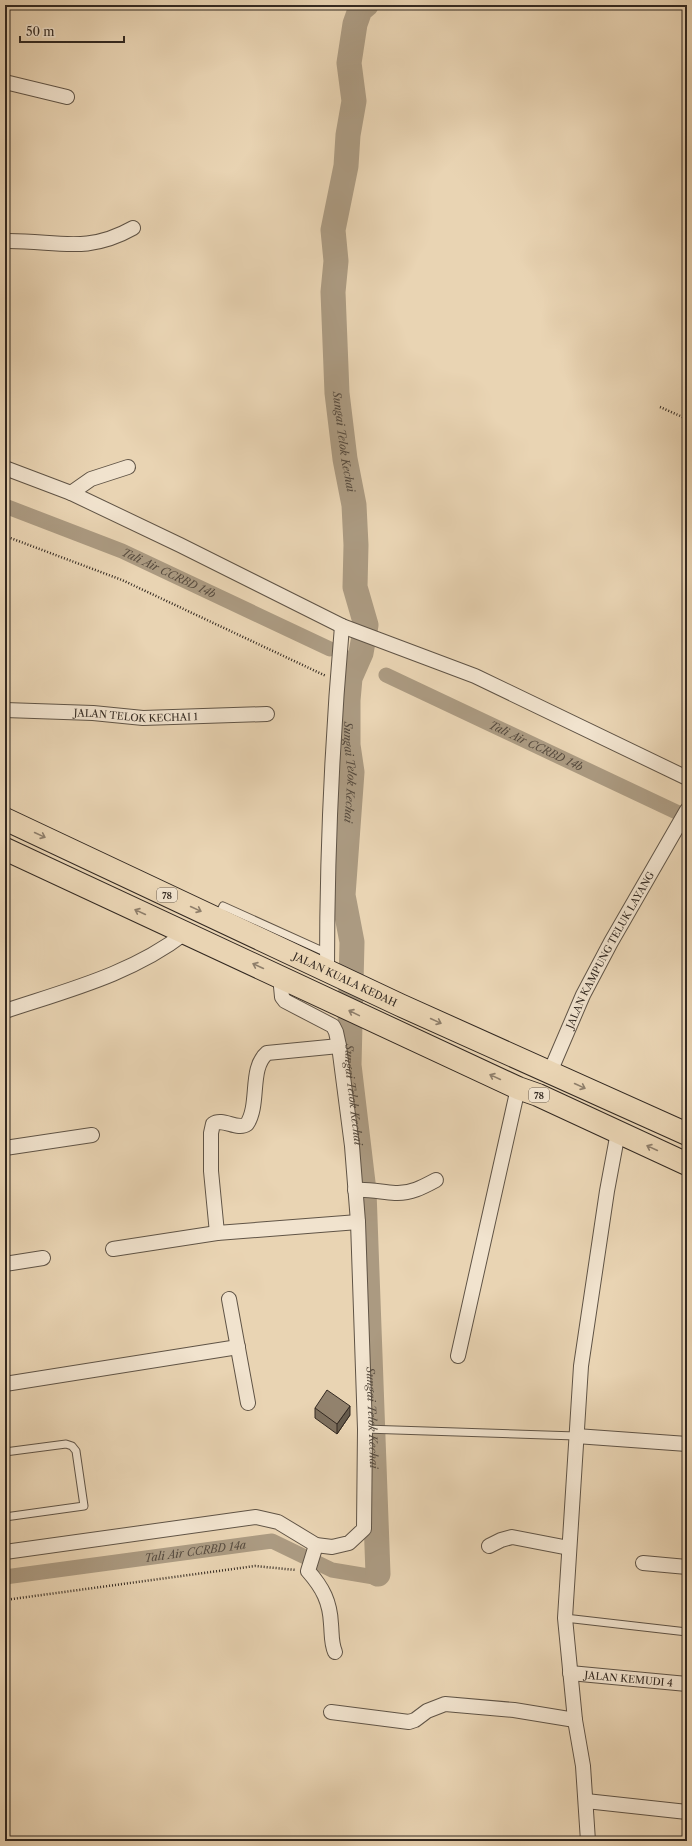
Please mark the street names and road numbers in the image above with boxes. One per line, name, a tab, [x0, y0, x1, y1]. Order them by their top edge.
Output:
street label: JALAN TELOK KECHAI 1	[72, 706, 199, 725]
street label: JALAN KAMPUNG TELUK LAYANG	[562, 869, 657, 1032]
road number: 78	[157, 888, 177, 902]
street label: JALAN KUALA KEDAH	[289, 948, 400, 1009]
road number: 78	[529, 1088, 549, 1102]
street label: JALAN KEMUDI 4	[582, 1668, 674, 1689]

